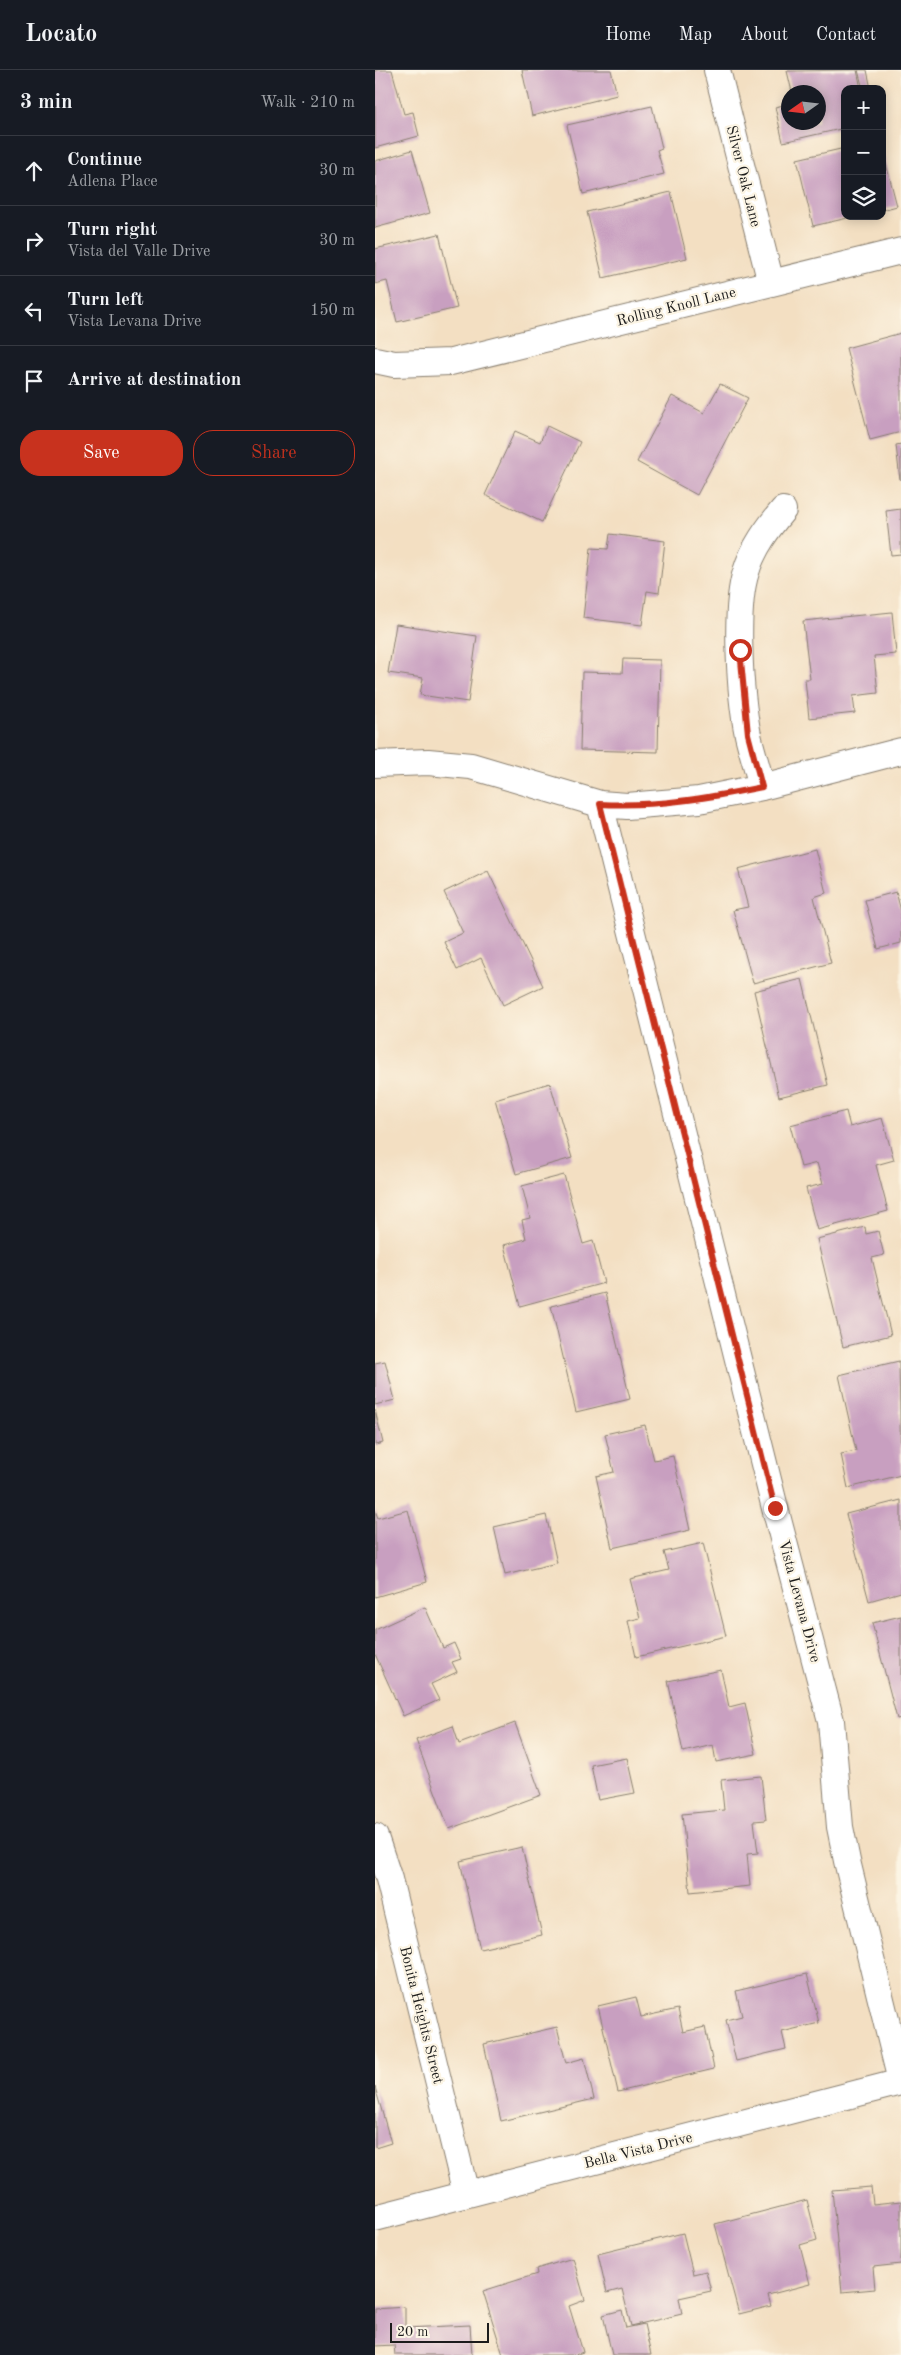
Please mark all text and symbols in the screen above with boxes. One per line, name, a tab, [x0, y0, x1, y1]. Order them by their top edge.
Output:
text: Locato	[25, 23, 97, 47]
text: Home	[605, 26, 651, 44]
text: Map	[679, 26, 712, 44]
text: About	[740, 26, 788, 44]
text: Contact	[816, 26, 876, 44]
north arrow	[781, 85, 826, 130]
map controls	[841, 85, 886, 220]
button: +	[841, 85, 886, 130]
text: 3 min	[20, 92, 73, 113]
text: Walk · 210 m	[260, 95, 355, 111]
street label: Silver Oak Lane	[723, 124, 762, 229]
button: −	[841, 130, 886, 175]
text: Continue	[67, 151, 142, 170]
icon: ahead	[20, 157, 48, 185]
text: 30 m	[319, 163, 355, 179]
text: Adlena Place	[67, 174, 158, 190]
button: layers	[841, 175, 886, 220]
text: Turn right	[67, 221, 157, 240]
icon: right	[20, 227, 48, 255]
text: 30 m	[319, 233, 355, 249]
text: Vista del Valle Drive	[67, 244, 210, 260]
street label: Rolling Knoll Lane	[615, 285, 738, 330]
text: Turn left	[67, 291, 144, 310]
icon: left	[20, 297, 48, 325]
text: 150 m	[310, 303, 355, 319]
text: Vista Levana Drive	[67, 314, 201, 330]
icon: arrive	[20, 367, 48, 395]
text: Arrive at destination	[67, 371, 241, 390]
button: Save	[20, 430, 183, 476]
button: Share	[193, 430, 355, 476]
route start	[729, 639, 752, 662]
route end	[764, 1497, 787, 1520]
street label: Vista Levana Drive	[775, 1539, 822, 1664]
street label: Bonita Heights Street	[396, 1945, 445, 2086]
street label: Bella Vista Drive	[583, 2131, 694, 2172]
scale bar	[390, 2320, 489, 2343]
text: 20 m	[397, 2325, 428, 2339]

